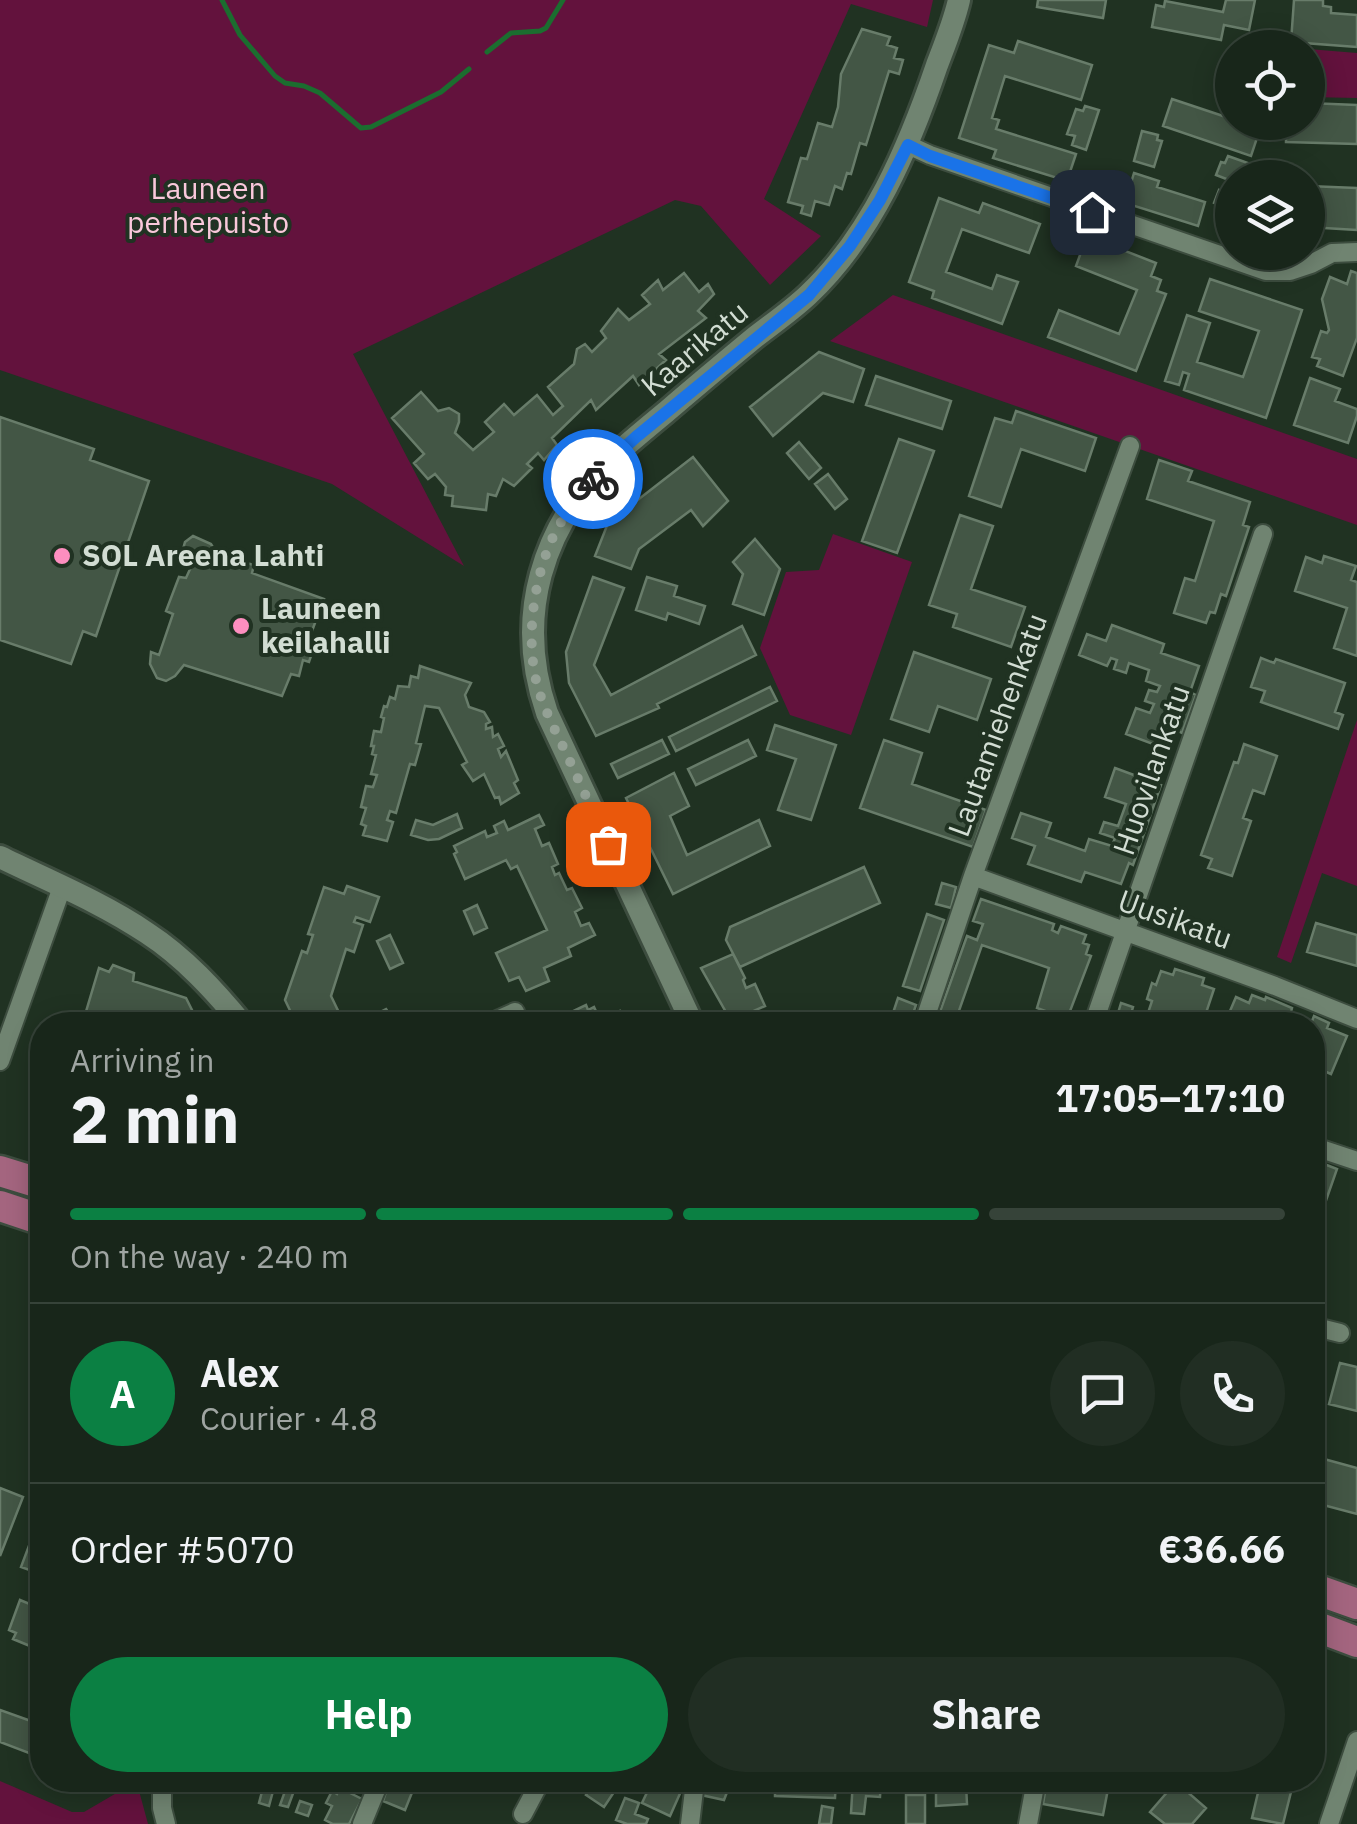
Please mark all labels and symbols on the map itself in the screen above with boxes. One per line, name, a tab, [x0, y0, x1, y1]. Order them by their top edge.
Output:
park label: Launeen perhepuisto	[127, 168, 289, 241]
pin	[1050, 170, 1135, 255]
street label: Kaarikatu	[632, 292, 756, 404]
courier	[543, 429, 643, 529]
place label: SOL Areena Lahti	[82, 535, 324, 574]
marker: SOL Areena Lahti	[51, 545, 73, 567]
place label: Launeen keilahalli	[261, 588, 391, 661]
street label: Lautamiehenkatu	[938, 608, 1055, 841]
marker: Launeen keilahalli	[230, 615, 252, 637]
street label: Huovilankatu	[1103, 679, 1198, 860]
pin	[566, 802, 651, 887]
street label: Uusikatu	[1113, 880, 1238, 957]

